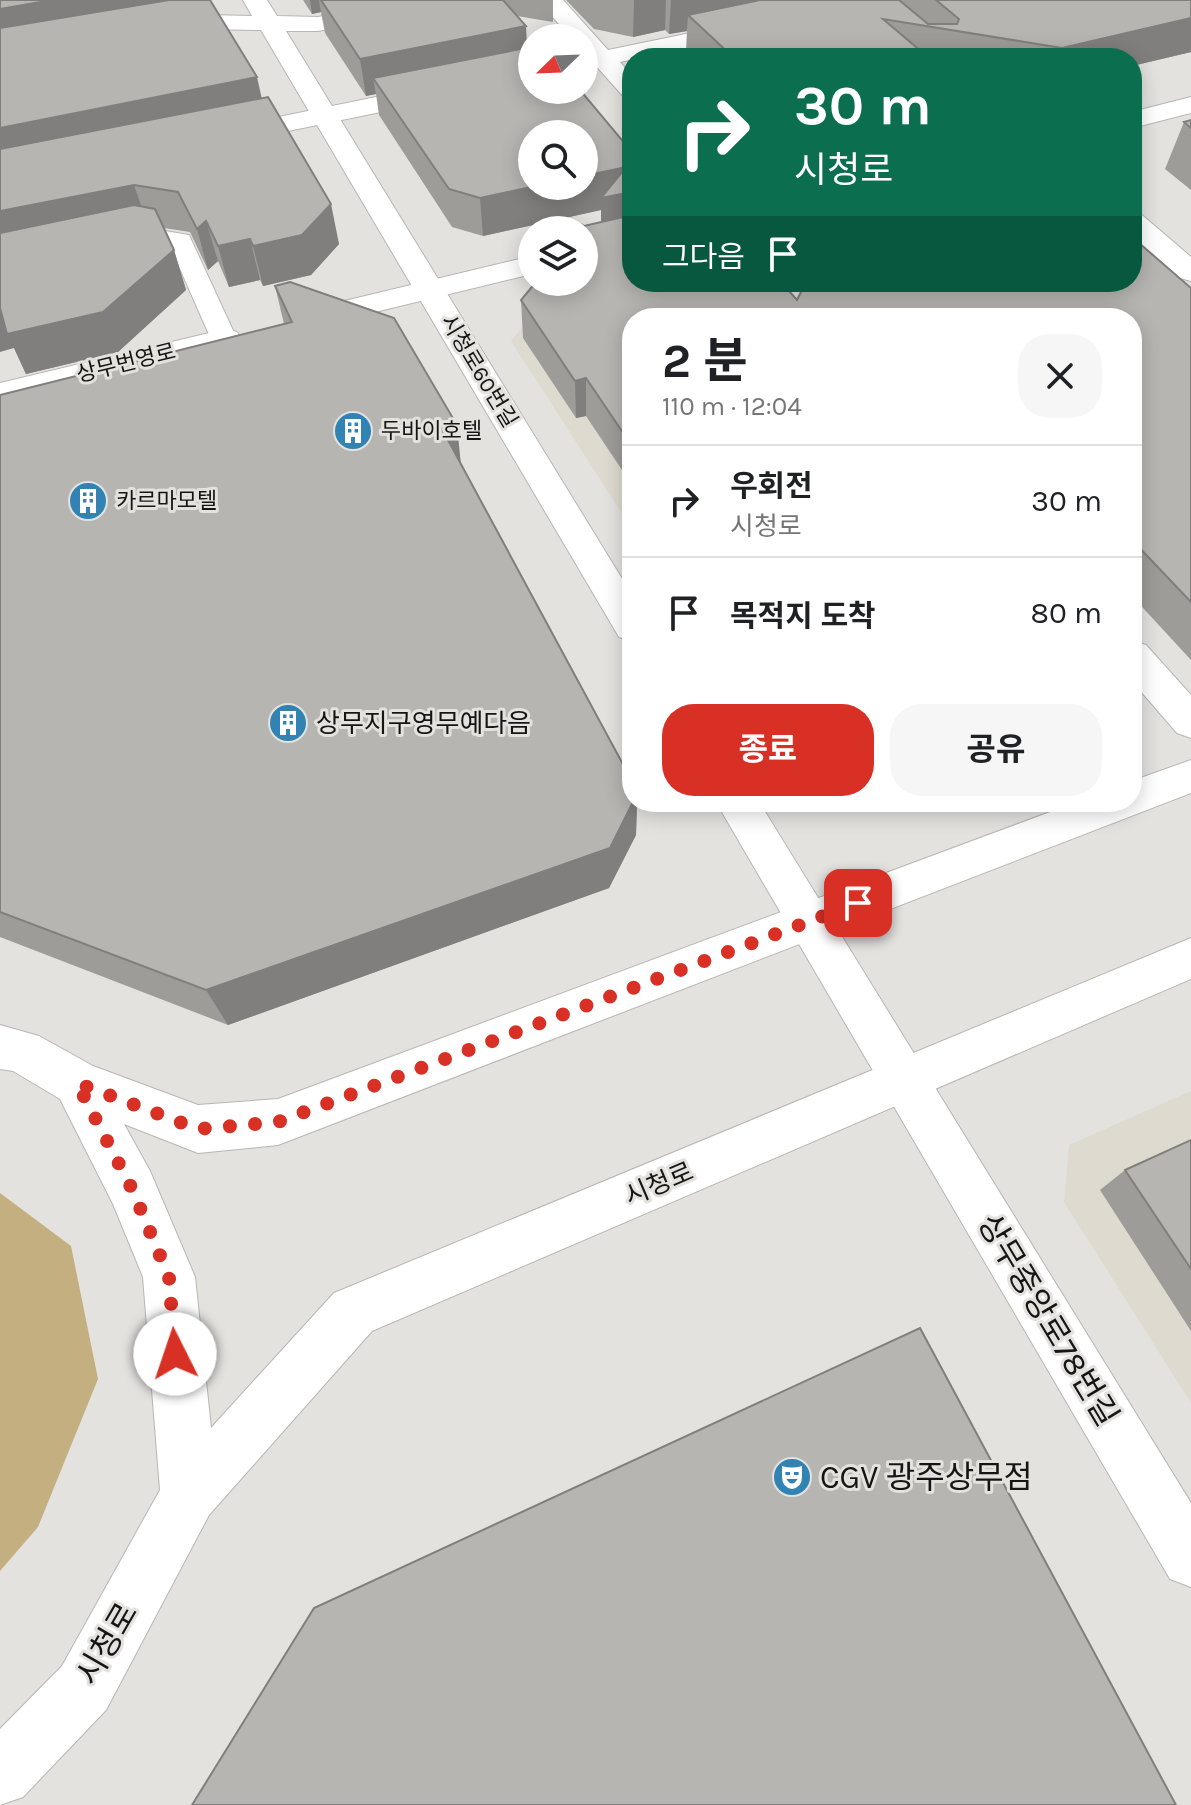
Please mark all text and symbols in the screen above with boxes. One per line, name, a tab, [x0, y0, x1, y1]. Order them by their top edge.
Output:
north arrow	[518, 24, 598, 104]
map controls	[518, 24, 598, 296]
text: 30 m	[794, 73, 932, 138]
icon: right	[662, 80, 766, 184]
button: search	[518, 120, 598, 200]
text: 시청로	[794, 149, 893, 191]
button: layers	[518, 216, 598, 296]
icon: arrive	[761, 232, 805, 276]
text: 그다음	[662, 239, 745, 275]
street label: 시청로60번길	[435, 310, 523, 432]
text: 2 분	[662, 333, 747, 389]
button: close	[1018, 334, 1102, 418]
street label: 상무번영로	[74, 338, 178, 388]
text: 110 m · 12:04	[662, 391, 802, 422]
building icon: 두바이호텔	[332, 410, 374, 452]
place label: 두바이호텔	[381, 418, 482, 444]
text: 우회전	[730, 468, 813, 504]
icon: right	[662, 479, 706, 523]
building icon: 카르마모텔	[67, 480, 109, 522]
text: 30 m	[1031, 483, 1102, 519]
place label: 카르마모텔	[116, 488, 217, 514]
text: 시청로	[730, 511, 802, 542]
icon: arrive	[662, 591, 706, 635]
text: 80 m	[1031, 595, 1102, 631]
text: 목적지 도착	[730, 598, 876, 634]
building icon: 상무지구영무예다음	[267, 702, 309, 744]
button: 종료	[662, 704, 874, 796]
button: 공유	[890, 704, 1102, 796]
place label: 상무지구영무예다음	[316, 708, 531, 739]
pin	[824, 869, 892, 937]
icon: arrive	[836, 881, 880, 925]
street label: 시청로	[620, 1156, 698, 1212]
street label: 상무중앙로78번길	[970, 1207, 1126, 1433]
position arrow	[133, 1312, 217, 1396]
theatre icon: CGV 광주상무점	[771, 1456, 813, 1498]
place label: CGV 광주상무점	[820, 1459, 1033, 1496]
street label: 시청로	[69, 1597, 145, 1691]

